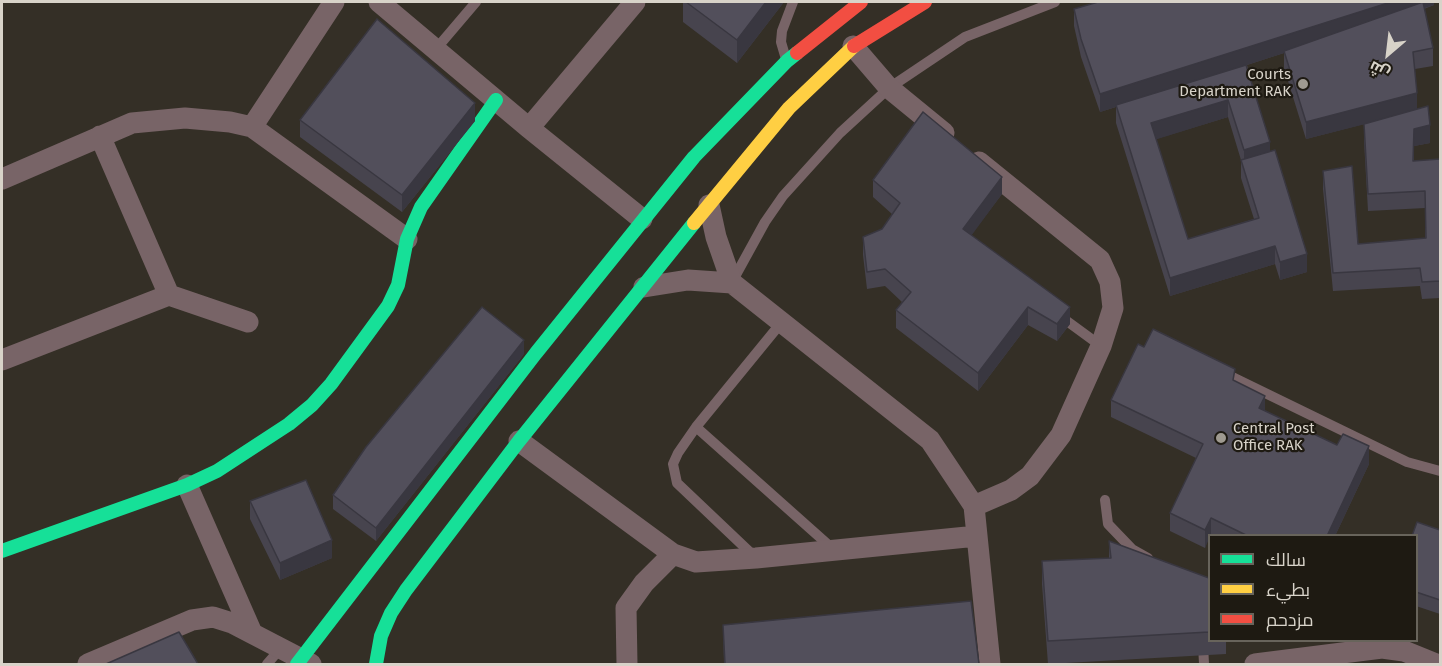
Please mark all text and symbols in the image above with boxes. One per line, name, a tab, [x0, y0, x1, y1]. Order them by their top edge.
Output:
north arrow	[1358, 24, 1418, 84]
text: ش	[1366, 57, 1393, 84]
place label: Courts Department RAK	[1179, 66, 1291, 101]
marker: Courts Department RAK	[1296, 77, 1310, 91]
place label: Central Post Office RAK	[1233, 420, 1315, 455]
marker: Central Post Office RAK	[1214, 431, 1228, 445]
legend	[1208, 534, 1418, 642]
text: سالك	[1266, 549, 1306, 571]
text: بطيء	[1266, 579, 1310, 601]
text: مزدحم	[1266, 609, 1314, 631]

